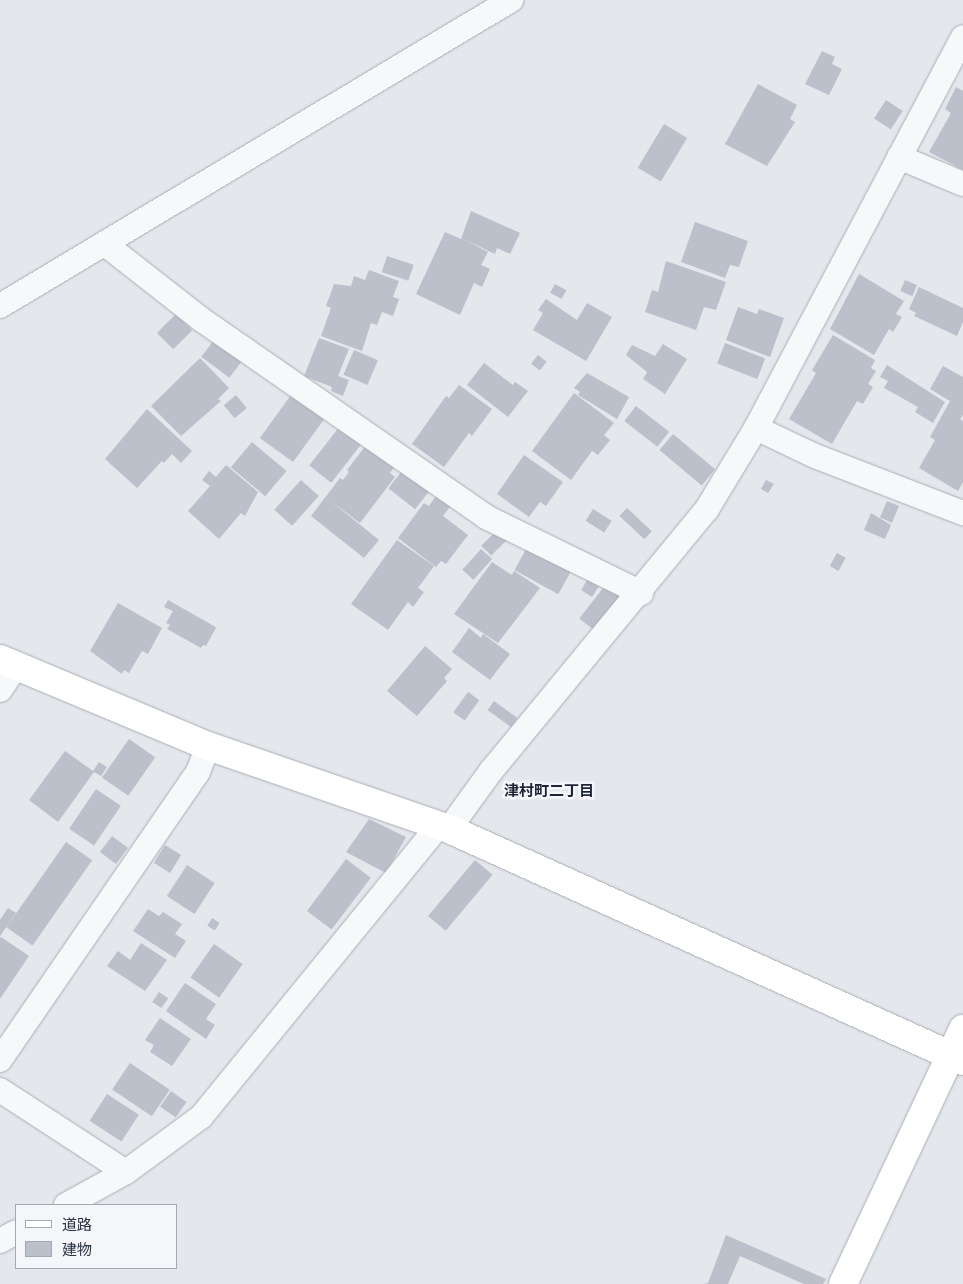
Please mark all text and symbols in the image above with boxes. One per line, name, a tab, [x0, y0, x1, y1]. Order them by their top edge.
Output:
district label: 津村町二丁目	[504, 782, 594, 800]
legend	[15, 1204, 178, 1269]
text: 道路	[62, 1215, 92, 1234]
text: 建物	[62, 1240, 92, 1259]

